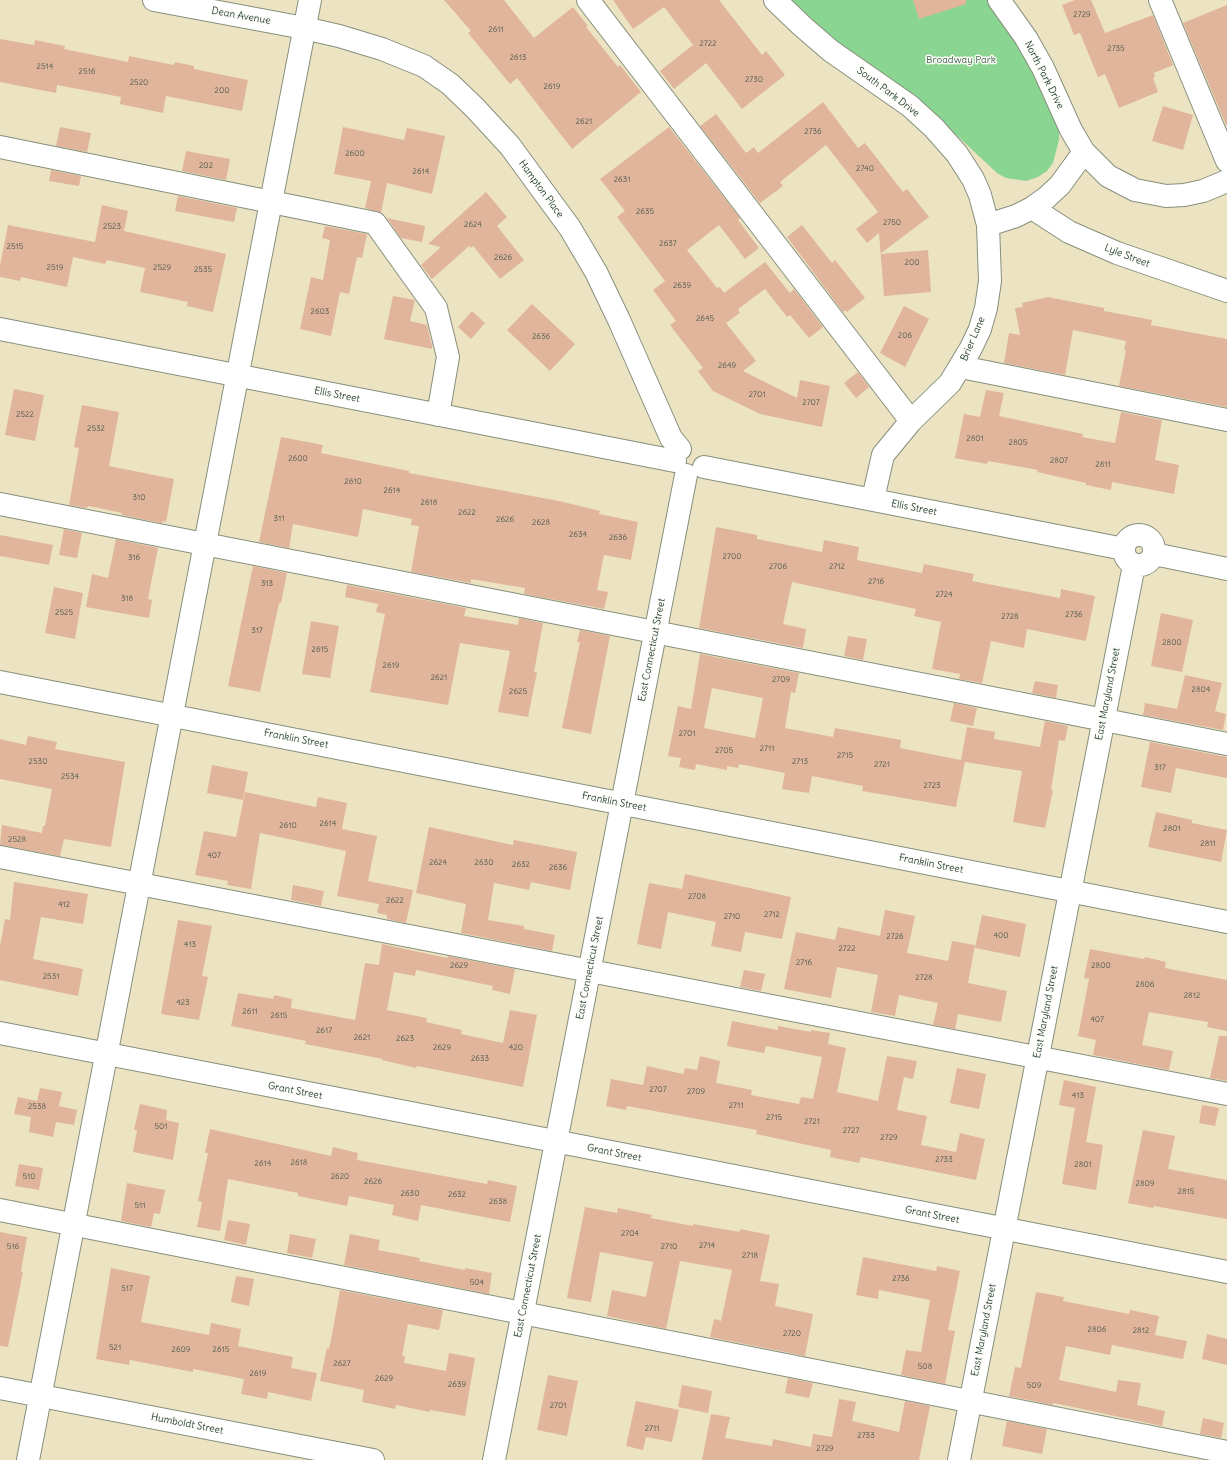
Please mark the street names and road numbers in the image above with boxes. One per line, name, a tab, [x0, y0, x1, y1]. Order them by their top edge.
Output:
street label: Dean Avenue	[210, 5, 272, 27]
street label: North Park Drive	[1022, 39, 1066, 111]
street label: South Park Drive	[854, 65, 922, 119]
street label: Hampton Place	[516, 158, 566, 220]
street label: Lyle Street	[1103, 242, 1151, 270]
street label: Brier Lane	[958, 315, 988, 363]
street label: Ellis Street	[313, 385, 361, 405]
street label: Ellis Street	[890, 498, 938, 518]
street label: East Connecticut Street	[636, 597, 668, 703]
street label: East Maryland Street	[1093, 647, 1123, 741]
street label: Franklin Street	[263, 727, 329, 751]
street label: Franklin Street	[581, 790, 647, 814]
street label: Franklin Street	[898, 852, 964, 876]
street label: East Connecticut Street	[574, 915, 606, 1021]
street label: East Maryland Street	[1031, 965, 1061, 1059]
street label: Grant Street	[267, 1080, 323, 1102]
street label: Grant Street	[586, 1142, 642, 1164]
street label: Grant Street	[904, 1204, 960, 1226]
street label: East Connecticut Street	[512, 1233, 544, 1339]
street label: East Maryland Street	[969, 1283, 999, 1377]
street label: Humboldt Street	[150, 1411, 224, 1437]

